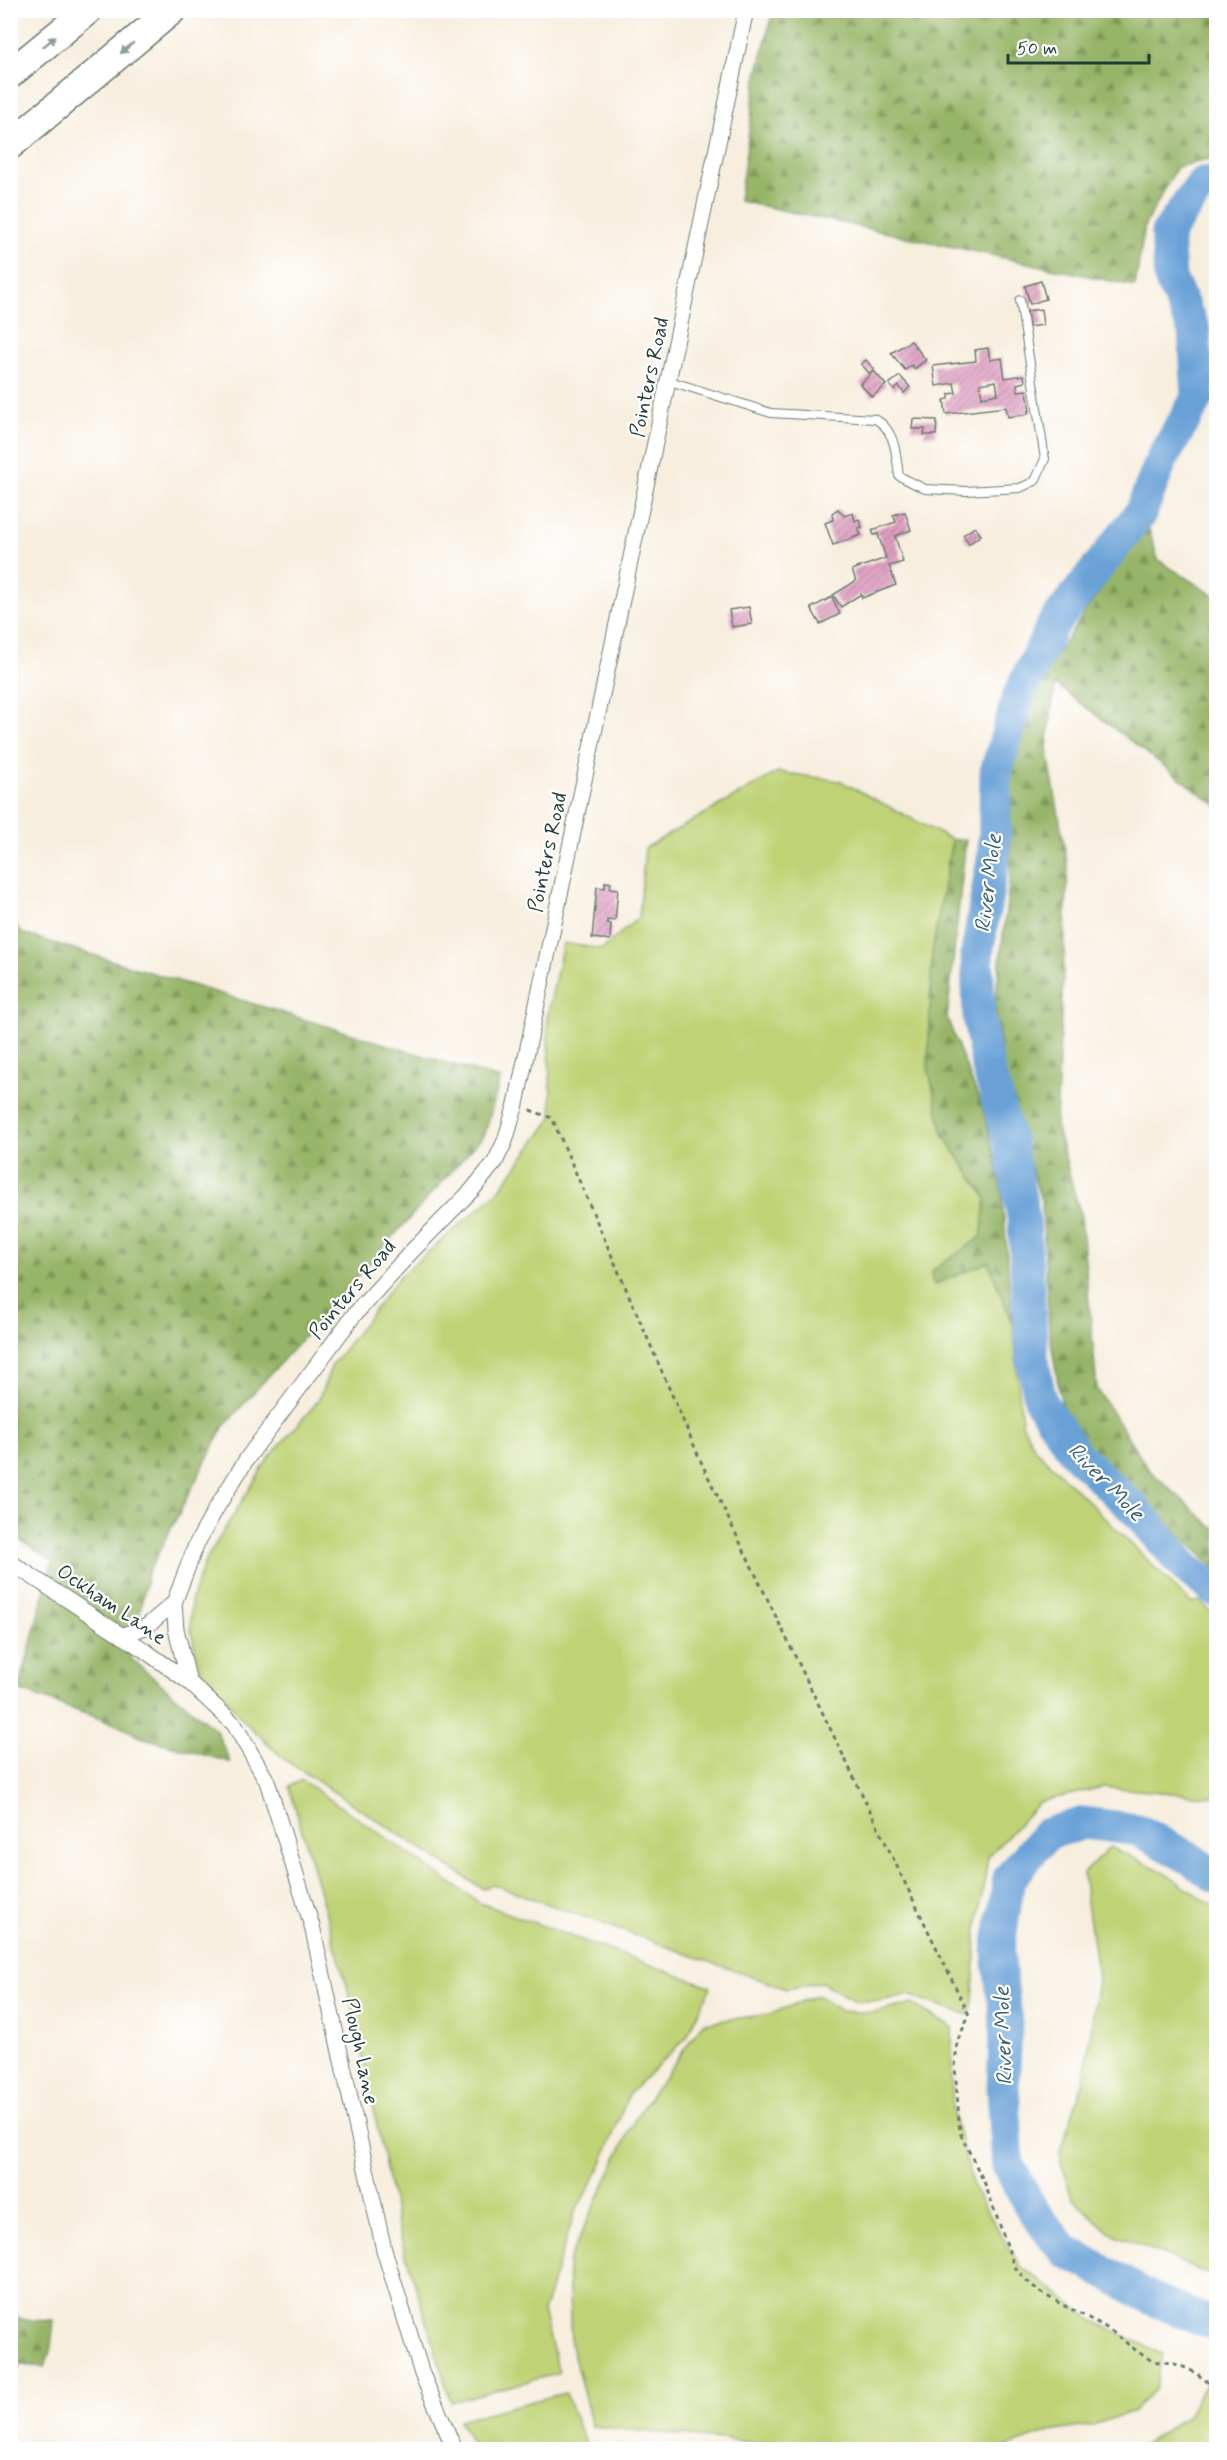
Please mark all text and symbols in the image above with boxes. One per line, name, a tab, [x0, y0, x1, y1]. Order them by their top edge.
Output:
scale bar	[1008, 27, 1149, 65]
one-way arrow	[42, 37, 57, 49]
text: 50 m	[1017, 37, 1057, 61]
one-way arrow	[120, 41, 135, 54]
street label: Pointers Road	[624, 315, 676, 440]
street label: Pointers Road	[522, 790, 574, 915]
water label: River Mole	[969, 831, 1009, 934]
street label: Pointers Road	[303, 1234, 403, 1345]
water label: River Mole	[1061, 1437, 1151, 1528]
street label: Ockham Lane	[51, 1558, 172, 1652]
water label: River Mole	[988, 1985, 1020, 2086]
street label: Plough Lane	[334, 1995, 385, 2107]

